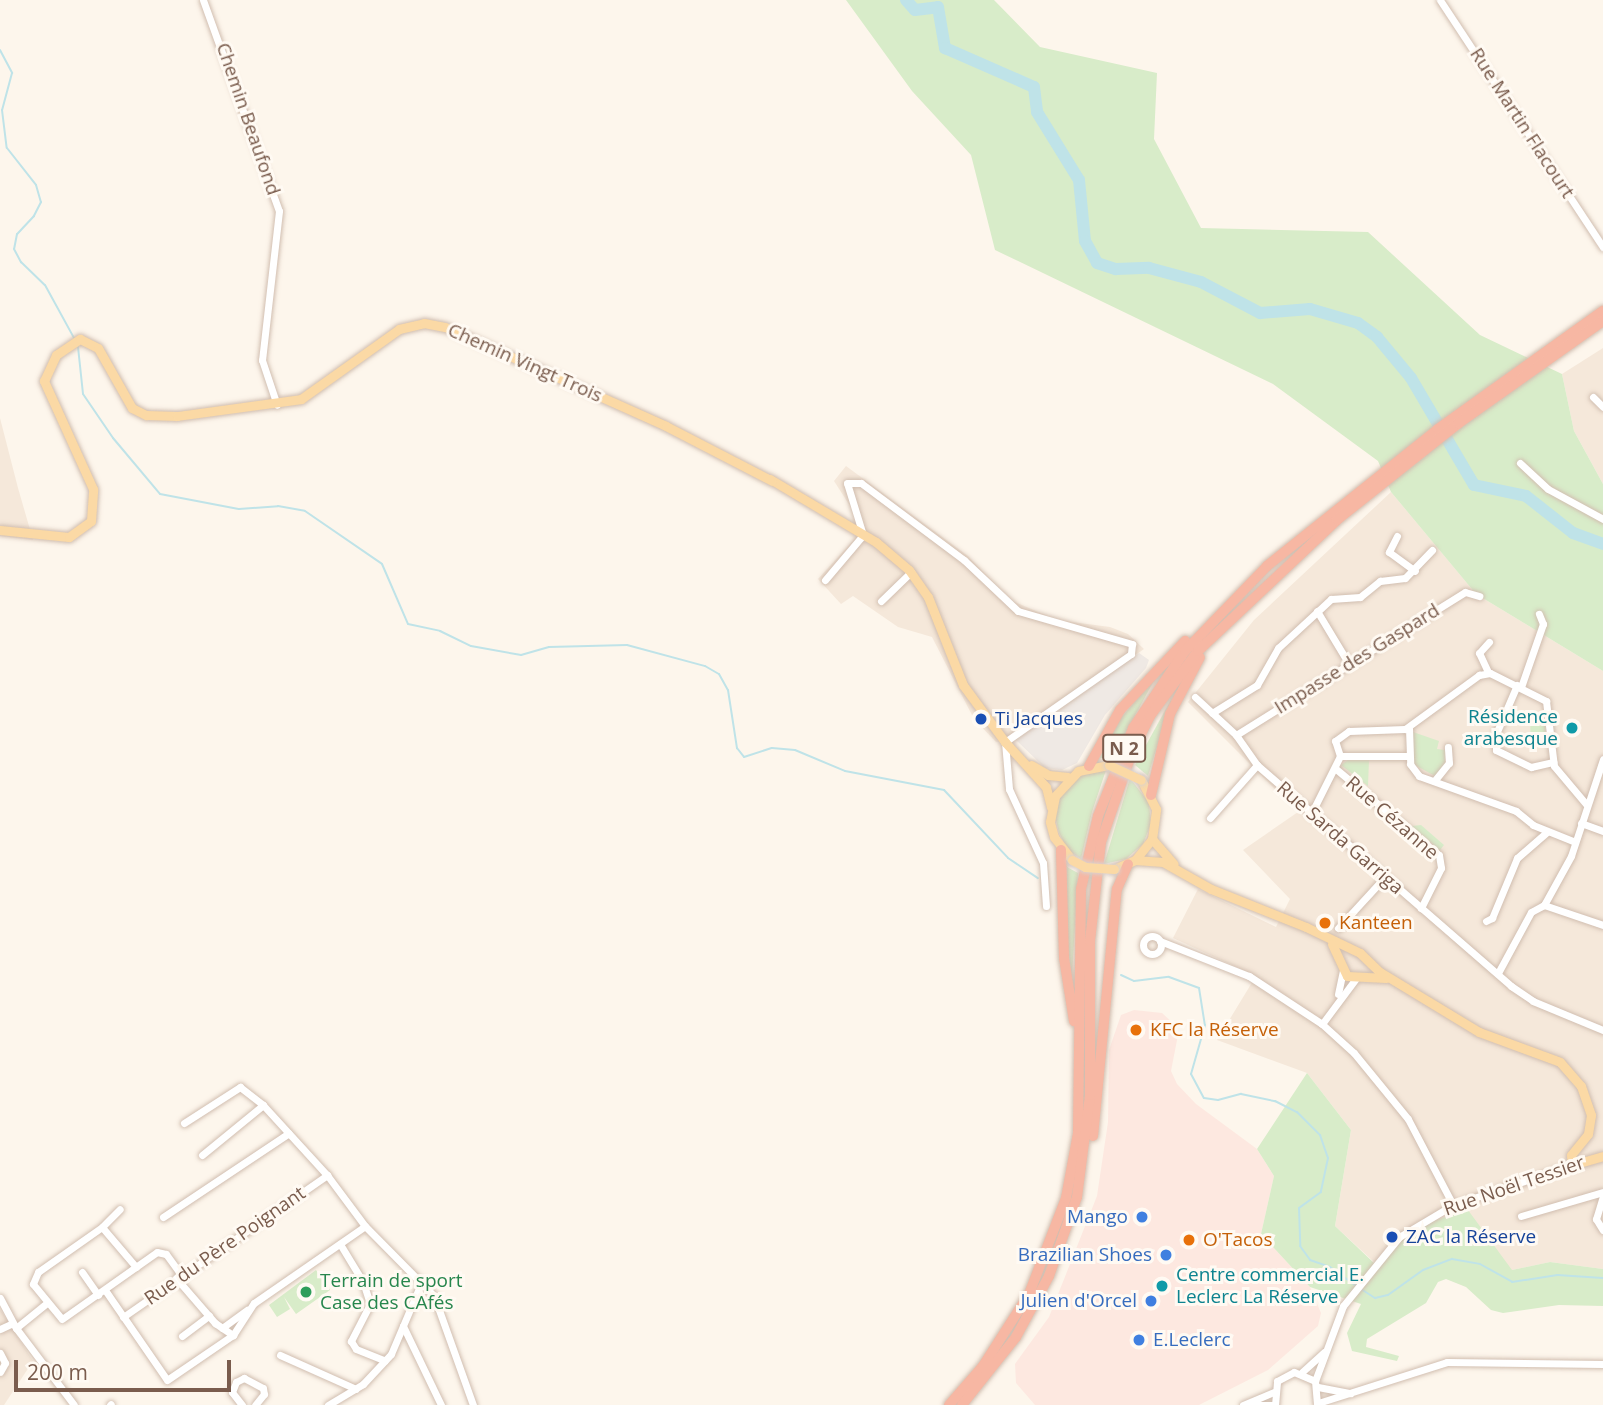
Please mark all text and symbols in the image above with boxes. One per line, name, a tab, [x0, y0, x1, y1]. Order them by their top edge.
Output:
street label: Chemin Beaufond	[211, 40, 285, 198]
street label: Rue Martin Flacourt	[1465, 44, 1579, 202]
street label: Chemin Vingt Trois	[444, 319, 606, 407]
street label: Impasse des Gaspard	[1270, 599, 1444, 719]
place label: Résidence arabesque	[1464, 706, 1558, 750]
place label: Ti Jacques	[995, 708, 1083, 730]
marker: Ti Jacques	[973, 711, 989, 727]
marker: Résidence arabesque	[1564, 720, 1580, 736]
road number: N 2	[1101, 734, 1147, 762]
street label: Rue Cézanne	[1341, 772, 1443, 864]
street label: Rue Sarda Garriga	[1272, 777, 1408, 899]
place label: Kanteen	[1339, 912, 1413, 934]
marker: Kanteen	[1317, 915, 1333, 931]
place label: KFC la Réserve	[1150, 1019, 1279, 1041]
marker: KFC la Réserve	[1128, 1022, 1144, 1038]
street label: Rue Noël Tessier	[1441, 1151, 1587, 1221]
street label: Rue du Père Poignant	[140, 1182, 310, 1310]
place label: Mango	[1067, 1206, 1128, 1228]
marker: Mango	[1134, 1209, 1150, 1225]
place label: ZAC la Réserve	[1406, 1226, 1536, 1248]
place label: O'Tacos	[1203, 1229, 1273, 1251]
marker: ZAC la Réserve	[1384, 1229, 1400, 1245]
marker: O'Tacos	[1181, 1232, 1197, 1248]
place label: Brazilian Shoes	[1018, 1244, 1152, 1266]
marker: Brazilian Shoes	[1158, 1247, 1174, 1263]
place label: Centre commercial E. Leclerc La Réserve	[1176, 1264, 1364, 1308]
place label: Terrain de sport Case des CAfés	[320, 1270, 462, 1314]
marker: Centre commercial E. Leclerc La Réserve	[1154, 1278, 1170, 1294]
marker: Terrain de sport Case des CAfés	[298, 1284, 314, 1300]
place label: Julien d'Orcel	[1020, 1290, 1137, 1312]
marker: Julien d'Orcel	[1143, 1293, 1159, 1309]
place label: E.Leclerc	[1153, 1329, 1231, 1351]
marker: E.Leclerc	[1131, 1332, 1147, 1348]
scale bar	[18, 1346, 234, 1390]
text: 200 m	[27, 1358, 88, 1386]

